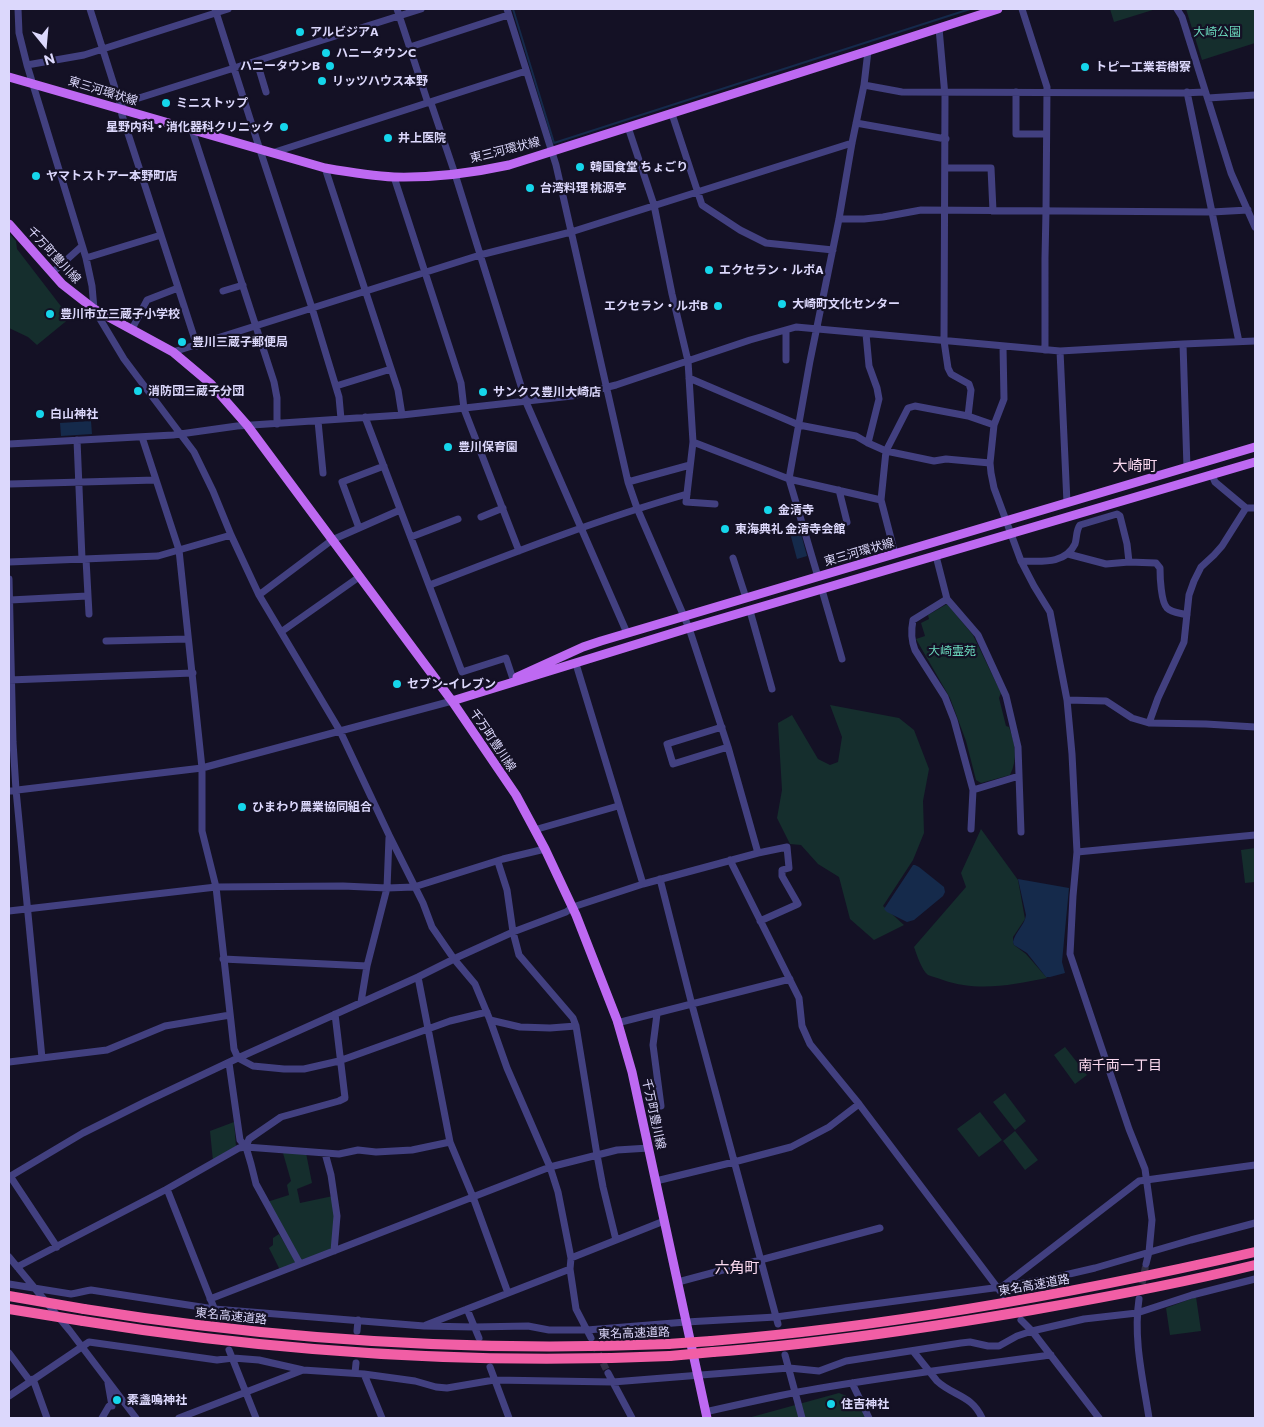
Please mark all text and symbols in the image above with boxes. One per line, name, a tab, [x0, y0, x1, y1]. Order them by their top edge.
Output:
north arrow	[20, 20, 70, 70]
place label: アルビジアA	[310, 25, 379, 39]
park label: 大崎公園	[1193, 25, 1241, 39]
marker: アルビジアA	[294, 26, 306, 38]
place label: ハニータウンC	[336, 46, 416, 60]
marker: ハニータウンC	[320, 47, 332, 59]
text: N	[42, 50, 57, 69]
place label: ハニータウンB	[240, 59, 320, 73]
marker: ハニータウンB	[324, 60, 336, 72]
place label: トピー工業若樹寮	[1095, 60, 1191, 74]
marker: トピー工業若樹寮	[1079, 61, 1091, 73]
street label: 東三河環状線	[66, 74, 140, 108]
place label: リッツハウス本野	[332, 74, 428, 88]
marker: リッツハウス本野	[316, 75, 328, 87]
place label: ミニストップ	[176, 96, 248, 110]
marker: ミニストップ	[160, 97, 172, 109]
place label: 星野内科・消化器科クリニック	[106, 120, 274, 134]
marker: 星野内科・消化器科クリニック	[278, 121, 290, 133]
place label: 井上医院	[398, 131, 446, 145]
marker: 井上医院	[382, 132, 394, 144]
street label: 東三河環状線	[468, 134, 542, 166]
place label: 韓国食堂 ちょごり	[590, 160, 688, 174]
marker: 韓国食堂 ちょごり	[574, 161, 586, 173]
place label: ヤマトストアー本野町店	[46, 169, 177, 183]
marker: ヤマトストアー本野町店	[30, 170, 42, 182]
place label: 台湾料理 桃源亭	[540, 181, 626, 195]
marker: 台湾料理 桃源亭	[524, 182, 536, 194]
street label: 千万町豊川線	[24, 224, 84, 286]
place label: エクセラン・ルポA	[719, 263, 824, 277]
marker: エクセラン・ルポA	[703, 264, 715, 276]
place label: 大崎町文化センター	[792, 297, 900, 311]
marker: 大崎町文化センター	[776, 298, 788, 310]
place label: エクセラン・ルポB	[604, 299, 708, 313]
marker: エクセラン・ルポB	[712, 300, 724, 312]
place label: 豊川市立三蔵子小学校	[60, 307, 180, 321]
marker: 豊川市立三蔵子小学校	[44, 308, 56, 320]
place label: 豊川三蔵子郵便局	[192, 335, 288, 349]
marker: 豊川三蔵子郵便局	[176, 336, 188, 348]
place label: 消防団三蔵子分団	[148, 384, 244, 398]
marker: 消防団三蔵子分団	[132, 385, 144, 397]
place label: サンクス豊川大崎店	[493, 385, 601, 399]
marker: サンクス豊川大崎店	[477, 386, 489, 398]
place label: 白山神社	[50, 407, 98, 421]
marker: 白山神社	[34, 408, 46, 420]
place label: 豊川保育園	[458, 440, 518, 454]
marker: 豊川保育園	[442, 441, 454, 453]
district label: 大崎町	[1113, 457, 1157, 475]
place label: 金清寺	[778, 503, 814, 517]
marker: 金清寺	[762, 504, 774, 516]
place label: 東海典礼 金清寺会館	[735, 522, 845, 536]
marker: 東海典礼 金清寺会館	[719, 523, 731, 535]
street label: 東三河環状線	[822, 535, 896, 569]
park label: 大崎霊苑	[928, 644, 976, 658]
place label: セブン-イレブン	[407, 677, 496, 691]
marker: セブン-イレブン	[391, 678, 403, 690]
street label: 千万町豊川線	[467, 706, 519, 774]
place label: ひまわり農業協同組合	[252, 800, 372, 814]
marker: ひまわり農業協同組合	[236, 801, 248, 813]
district label: 南千両一丁目	[1078, 1057, 1162, 1073]
street label: 千万町豊川線	[639, 1077, 669, 1151]
district label: 六角町	[715, 1259, 759, 1277]
street label: 東名高速道路	[997, 1272, 1071, 1298]
street label: 東名高速道路	[194, 1305, 268, 1327]
street label: 東名高速道路	[598, 1325, 670, 1341]
place label: 素盞鳴神社	[127, 1393, 187, 1407]
marker: 素盞鳴神社	[111, 1394, 123, 1406]
place label: 住吉神社	[841, 1397, 889, 1411]
marker: 住吉神社	[825, 1398, 837, 1410]

